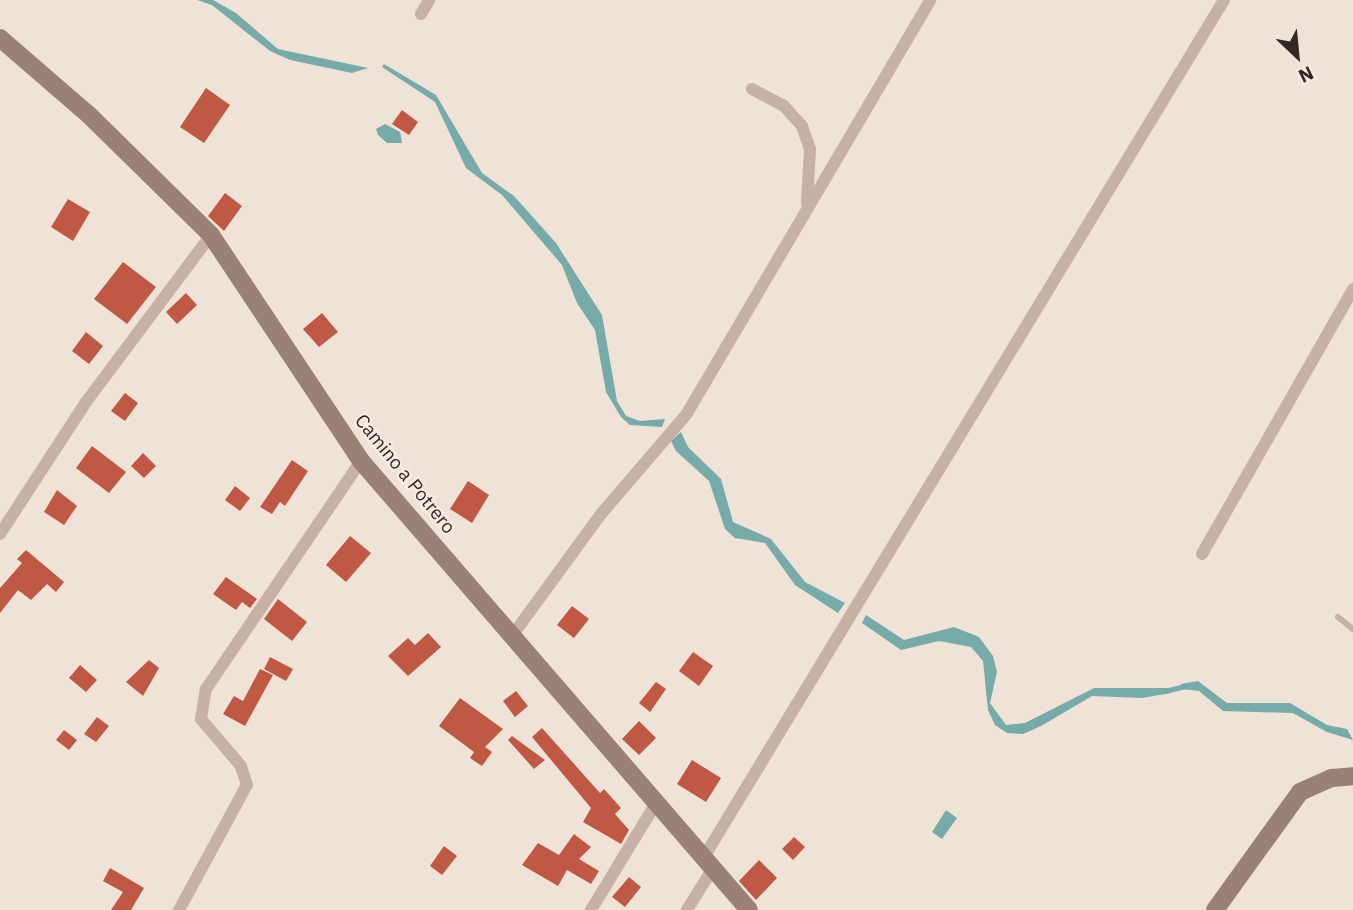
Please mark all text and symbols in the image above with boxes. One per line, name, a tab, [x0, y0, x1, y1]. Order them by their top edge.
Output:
north arrow	[1262, 21, 1332, 91]
text: N	[1295, 61, 1318, 89]
street label: Camino a Potrero	[350, 410, 460, 538]

